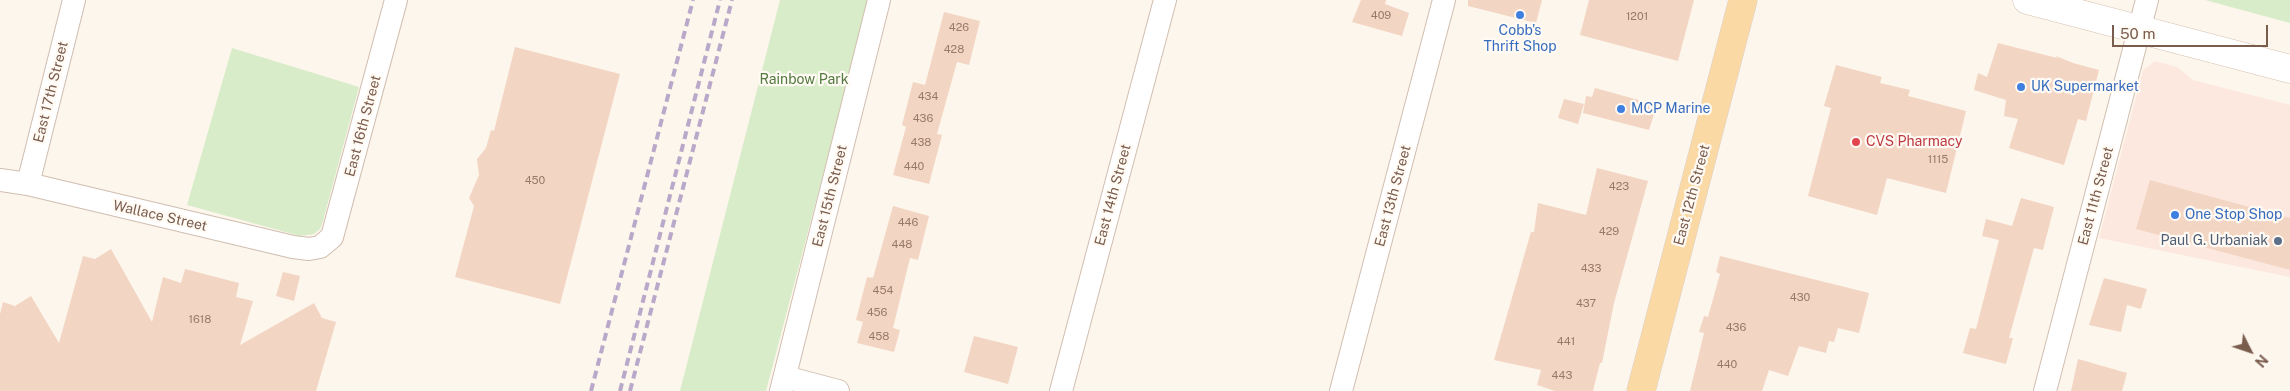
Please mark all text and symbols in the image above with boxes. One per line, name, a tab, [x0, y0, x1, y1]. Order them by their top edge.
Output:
house number: 409	[1371, 9, 1391, 23]
marker: Cobb's Thrift Shop	[1514, 9, 1526, 21]
house number: 1201	[1626, 10, 1648, 24]
scale bar	[2115, 15, 2271, 47]
house number: 426	[949, 21, 969, 35]
place label: Cobb's Thrift Shop	[1484, 23, 1556, 56]
text: 50 m	[2120, 25, 2155, 42]
street label: East 17th Street	[30, 40, 72, 144]
house number: 428	[944, 43, 964, 57]
park label: Rainbow Park	[759, 72, 849, 88]
street label: East 16th Street	[341, 73, 385, 179]
place label: UK Supermarket	[2031, 79, 2139, 95]
marker: UK Supermarket	[2015, 81, 2027, 93]
house number: 434	[918, 90, 938, 104]
place label: MCP Marine	[1631, 101, 1710, 117]
marker: MCP Marine	[1615, 103, 1627, 115]
house number: 436	[913, 112, 933, 126]
place label: CVS Pharmacy	[1866, 134, 1963, 150]
house number: 438	[911, 136, 931, 150]
marker: CVS Pharmacy	[1850, 136, 1862, 148]
street label: East 14th Street	[1091, 142, 1135, 248]
street label: East 15th Street	[809, 143, 851, 249]
street label: East 13th Street	[1371, 143, 1415, 249]
street label: East 12th Street	[1670, 143, 1714, 247]
street label: East 11th Street	[2075, 145, 2117, 247]
house number: 1115	[1928, 153, 1948, 167]
house number: 440	[904, 160, 924, 174]
house number: 450	[525, 174, 545, 188]
house number: 423	[1609, 180, 1629, 194]
street label: Wallace Street	[111, 197, 209, 235]
place label: One Stop Shop	[2185, 207, 2282, 223]
marker: One Stop Shop	[2169, 209, 2181, 221]
house number: 446	[898, 216, 918, 230]
house number: 429	[1599, 225, 1619, 239]
place label: Paul G. Urbaniak	[2160, 233, 2268, 249]
marker: Paul G. Urbaniak	[2272, 235, 2284, 247]
house number: 448	[892, 238, 912, 252]
house number: 433	[1581, 262, 1601, 276]
house number: 454	[873, 284, 893, 298]
house number: 430	[1790, 291, 1810, 305]
house number: 437	[1576, 297, 1596, 311]
house number: 456	[867, 306, 887, 320]
house number: 1618	[189, 313, 211, 327]
house number: 436	[1726, 321, 1746, 335]
north arrow	[2225, 326, 2275, 376]
house number: 458	[869, 330, 889, 344]
house number: 441	[1557, 335, 1575, 349]
text: N	[2252, 351, 2271, 370]
house number: 440	[1717, 358, 1737, 372]
house number: 443	[1552, 369, 1572, 383]

